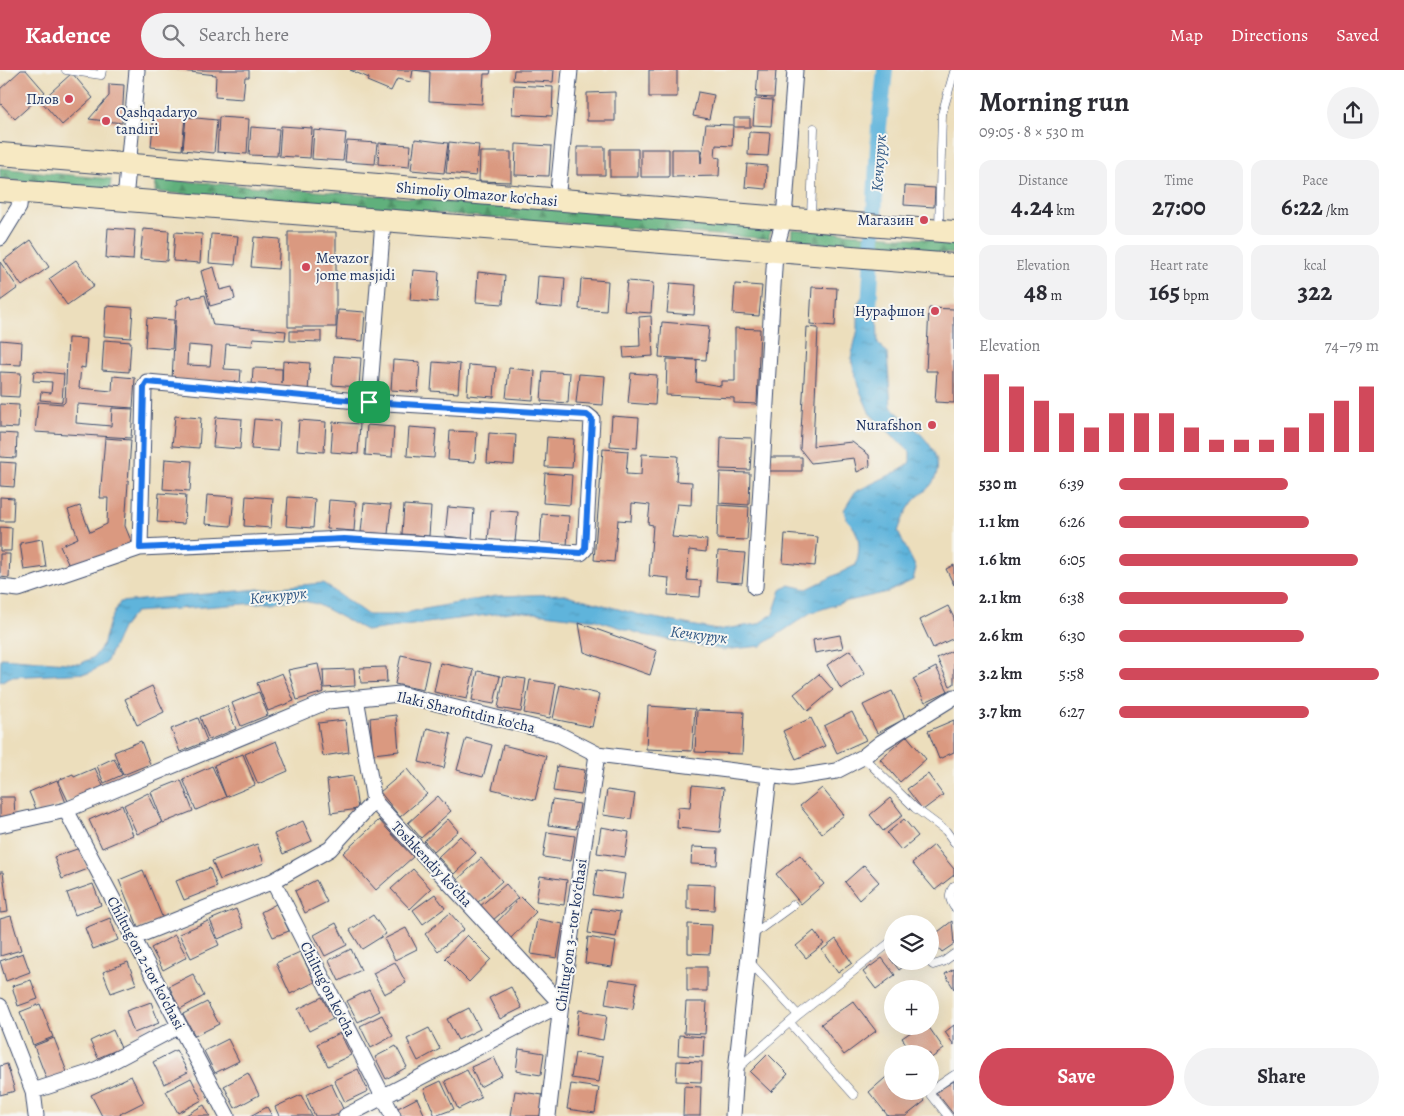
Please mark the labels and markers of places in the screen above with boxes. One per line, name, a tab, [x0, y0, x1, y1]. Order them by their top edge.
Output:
place label: Плов	[26, 89, 59, 109]
marker: Плов	[63, 93, 75, 105]
place label: Qashqadaryo tandiri	[116, 102, 197, 139]
marker: Qashqadaryo tandiri	[100, 115, 112, 127]
place label: Магазин	[857, 210, 914, 230]
marker: Магазин	[918, 214, 930, 226]
place label: Mevazor jome masjidi	[316, 248, 395, 285]
marker: Mevazor jome masjidi	[300, 261, 312, 273]
place label: Нурафшон	[855, 301, 925, 321]
marker: Нурафшон	[929, 305, 941, 317]
pin	[348, 381, 390, 423]
place label: Nurafshon	[856, 415, 922, 435]
marker: Nurafshon	[926, 419, 938, 431]

